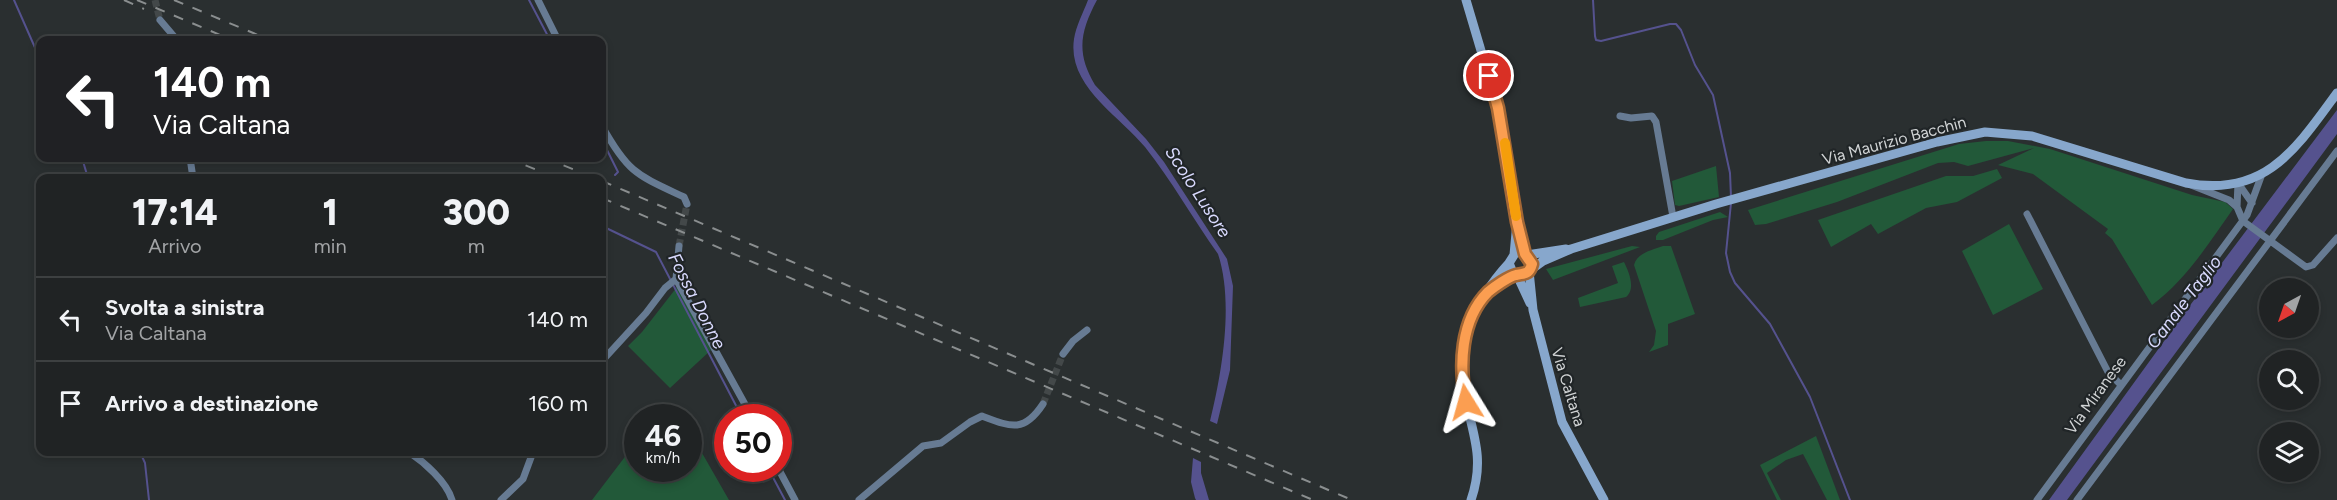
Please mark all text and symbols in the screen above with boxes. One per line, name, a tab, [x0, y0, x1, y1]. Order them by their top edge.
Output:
pin	[1463, 50, 1514, 101]
text: 140 m	[153, 57, 271, 108]
icon: arrive	[1472, 59, 1505, 92]
icon: left	[54, 60, 132, 138]
text: Via Caltana	[153, 108, 290, 141]
street label: Via Maurizio Bacchin	[1820, 112, 1968, 169]
water label: Scolo Lusore	[1160, 142, 1236, 242]
text: 17:14	[132, 191, 218, 234]
text: 1	[323, 191, 338, 234]
text: 300	[443, 191, 510, 234]
text: Arrivo	[148, 234, 202, 258]
text: min	[314, 234, 347, 258]
text: m	[468, 234, 485, 258]
water label: Fossa Donne	[663, 249, 731, 353]
water label: Canale Taglio	[2142, 251, 2226, 353]
north arrow	[2259, 278, 2319, 338]
map controls	[2259, 278, 2319, 482]
text: Svolta a sinistra	[105, 294, 264, 321]
icon: left	[54, 303, 87, 336]
text: 140 m	[527, 306, 588, 333]
text: Via Caltana	[105, 321, 207, 345]
street label: Via Caltana	[1548, 345, 1590, 429]
button: search	[2259, 350, 2319, 410]
street label: Via Miranese	[2061, 352, 2130, 438]
position arrow	[1434, 370, 1498, 434]
icon: arrive	[54, 387, 87, 420]
text: Arrivo a destinazione	[105, 390, 318, 417]
text: 160 m	[528, 390, 588, 417]
speed limit sign: 50	[714, 404, 792, 482]
text: 46	[645, 417, 681, 454]
button: layers	[2259, 422, 2319, 482]
text: km/h	[646, 449, 680, 467]

